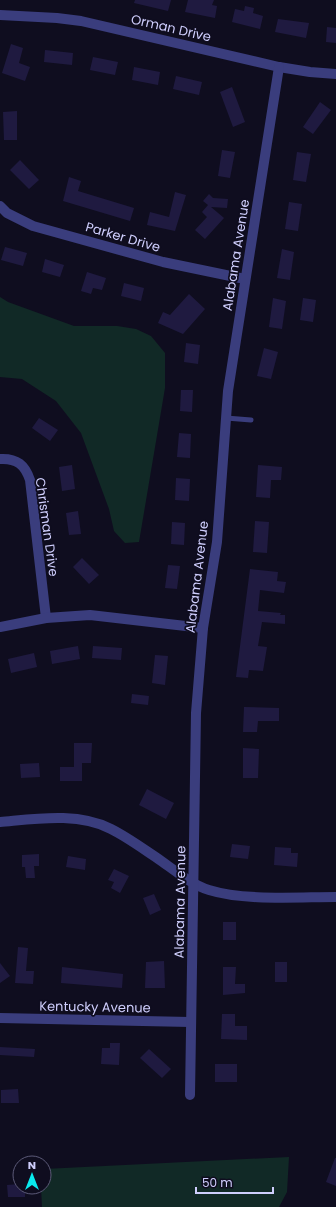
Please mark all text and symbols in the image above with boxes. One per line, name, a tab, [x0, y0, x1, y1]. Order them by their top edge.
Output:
street label: Orman Drive	[129, 10, 213, 46]
street label: Alabama Avenue	[218, 198, 254, 312]
street label: Parker Drive	[83, 217, 163, 257]
street label: Chrisman Drive	[31, 476, 63, 578]
street label: Alabama Avenue	[181, 520, 213, 634]
street label: Alabama Avenue	[170, 845, 190, 959]
street label: Kentucky Avenue	[39, 997, 151, 1017]
north arrow	[12, 1155, 52, 1195]
text: N	[28, 1157, 36, 1173]
scale bar	[196, 1169, 273, 1195]
text: 50 m	[202, 1174, 233, 1191]

